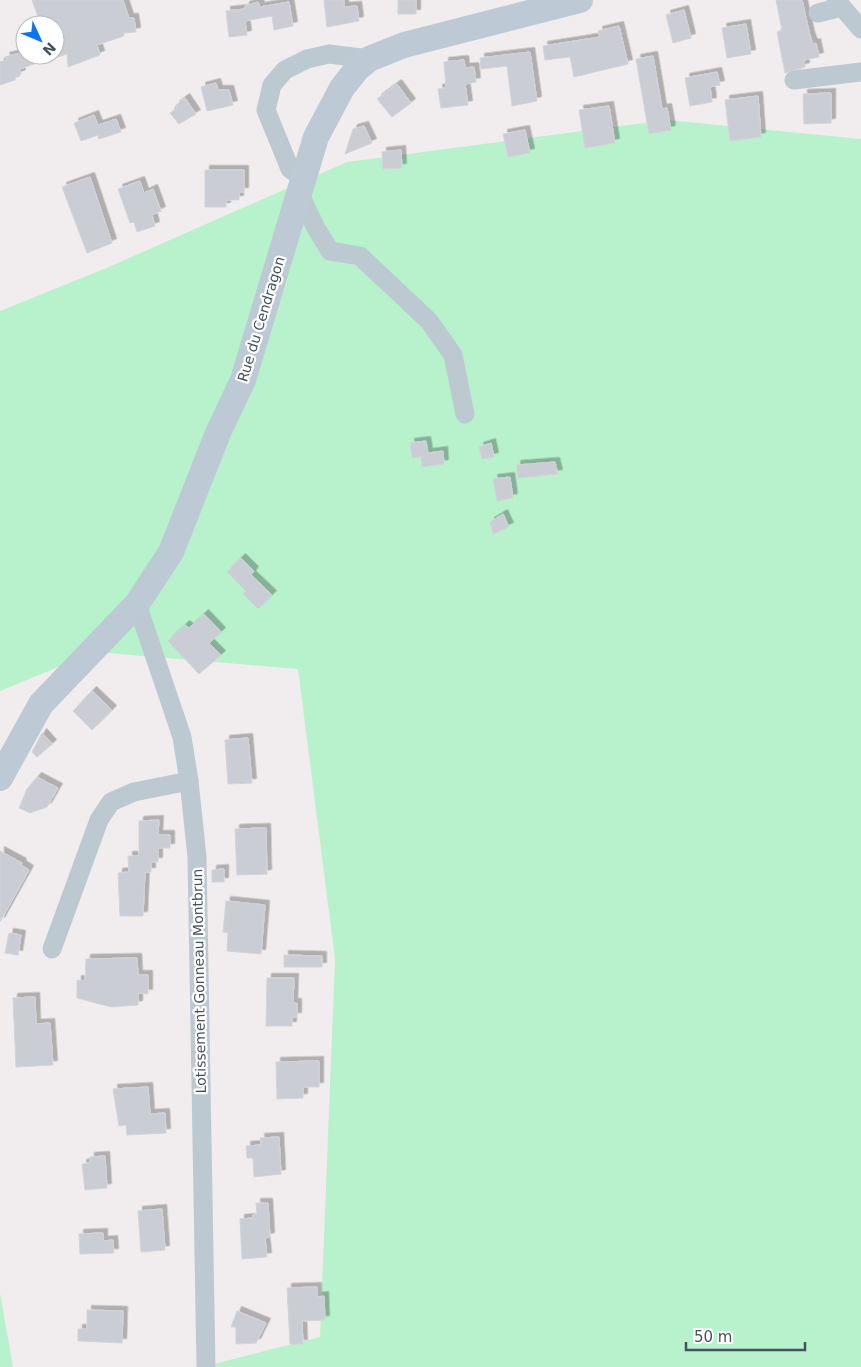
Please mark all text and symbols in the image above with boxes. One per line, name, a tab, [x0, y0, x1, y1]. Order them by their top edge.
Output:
north arrow	[15, 15, 65, 65]
text: N	[40, 39, 59, 59]
street label: Rue du Cendragon	[234, 254, 288, 384]
street label: Lotissement Gonneau Montbrun	[189, 868, 209, 1094]
scale bar	[686, 1320, 805, 1352]
text: 50 m	[694, 1328, 732, 1346]

